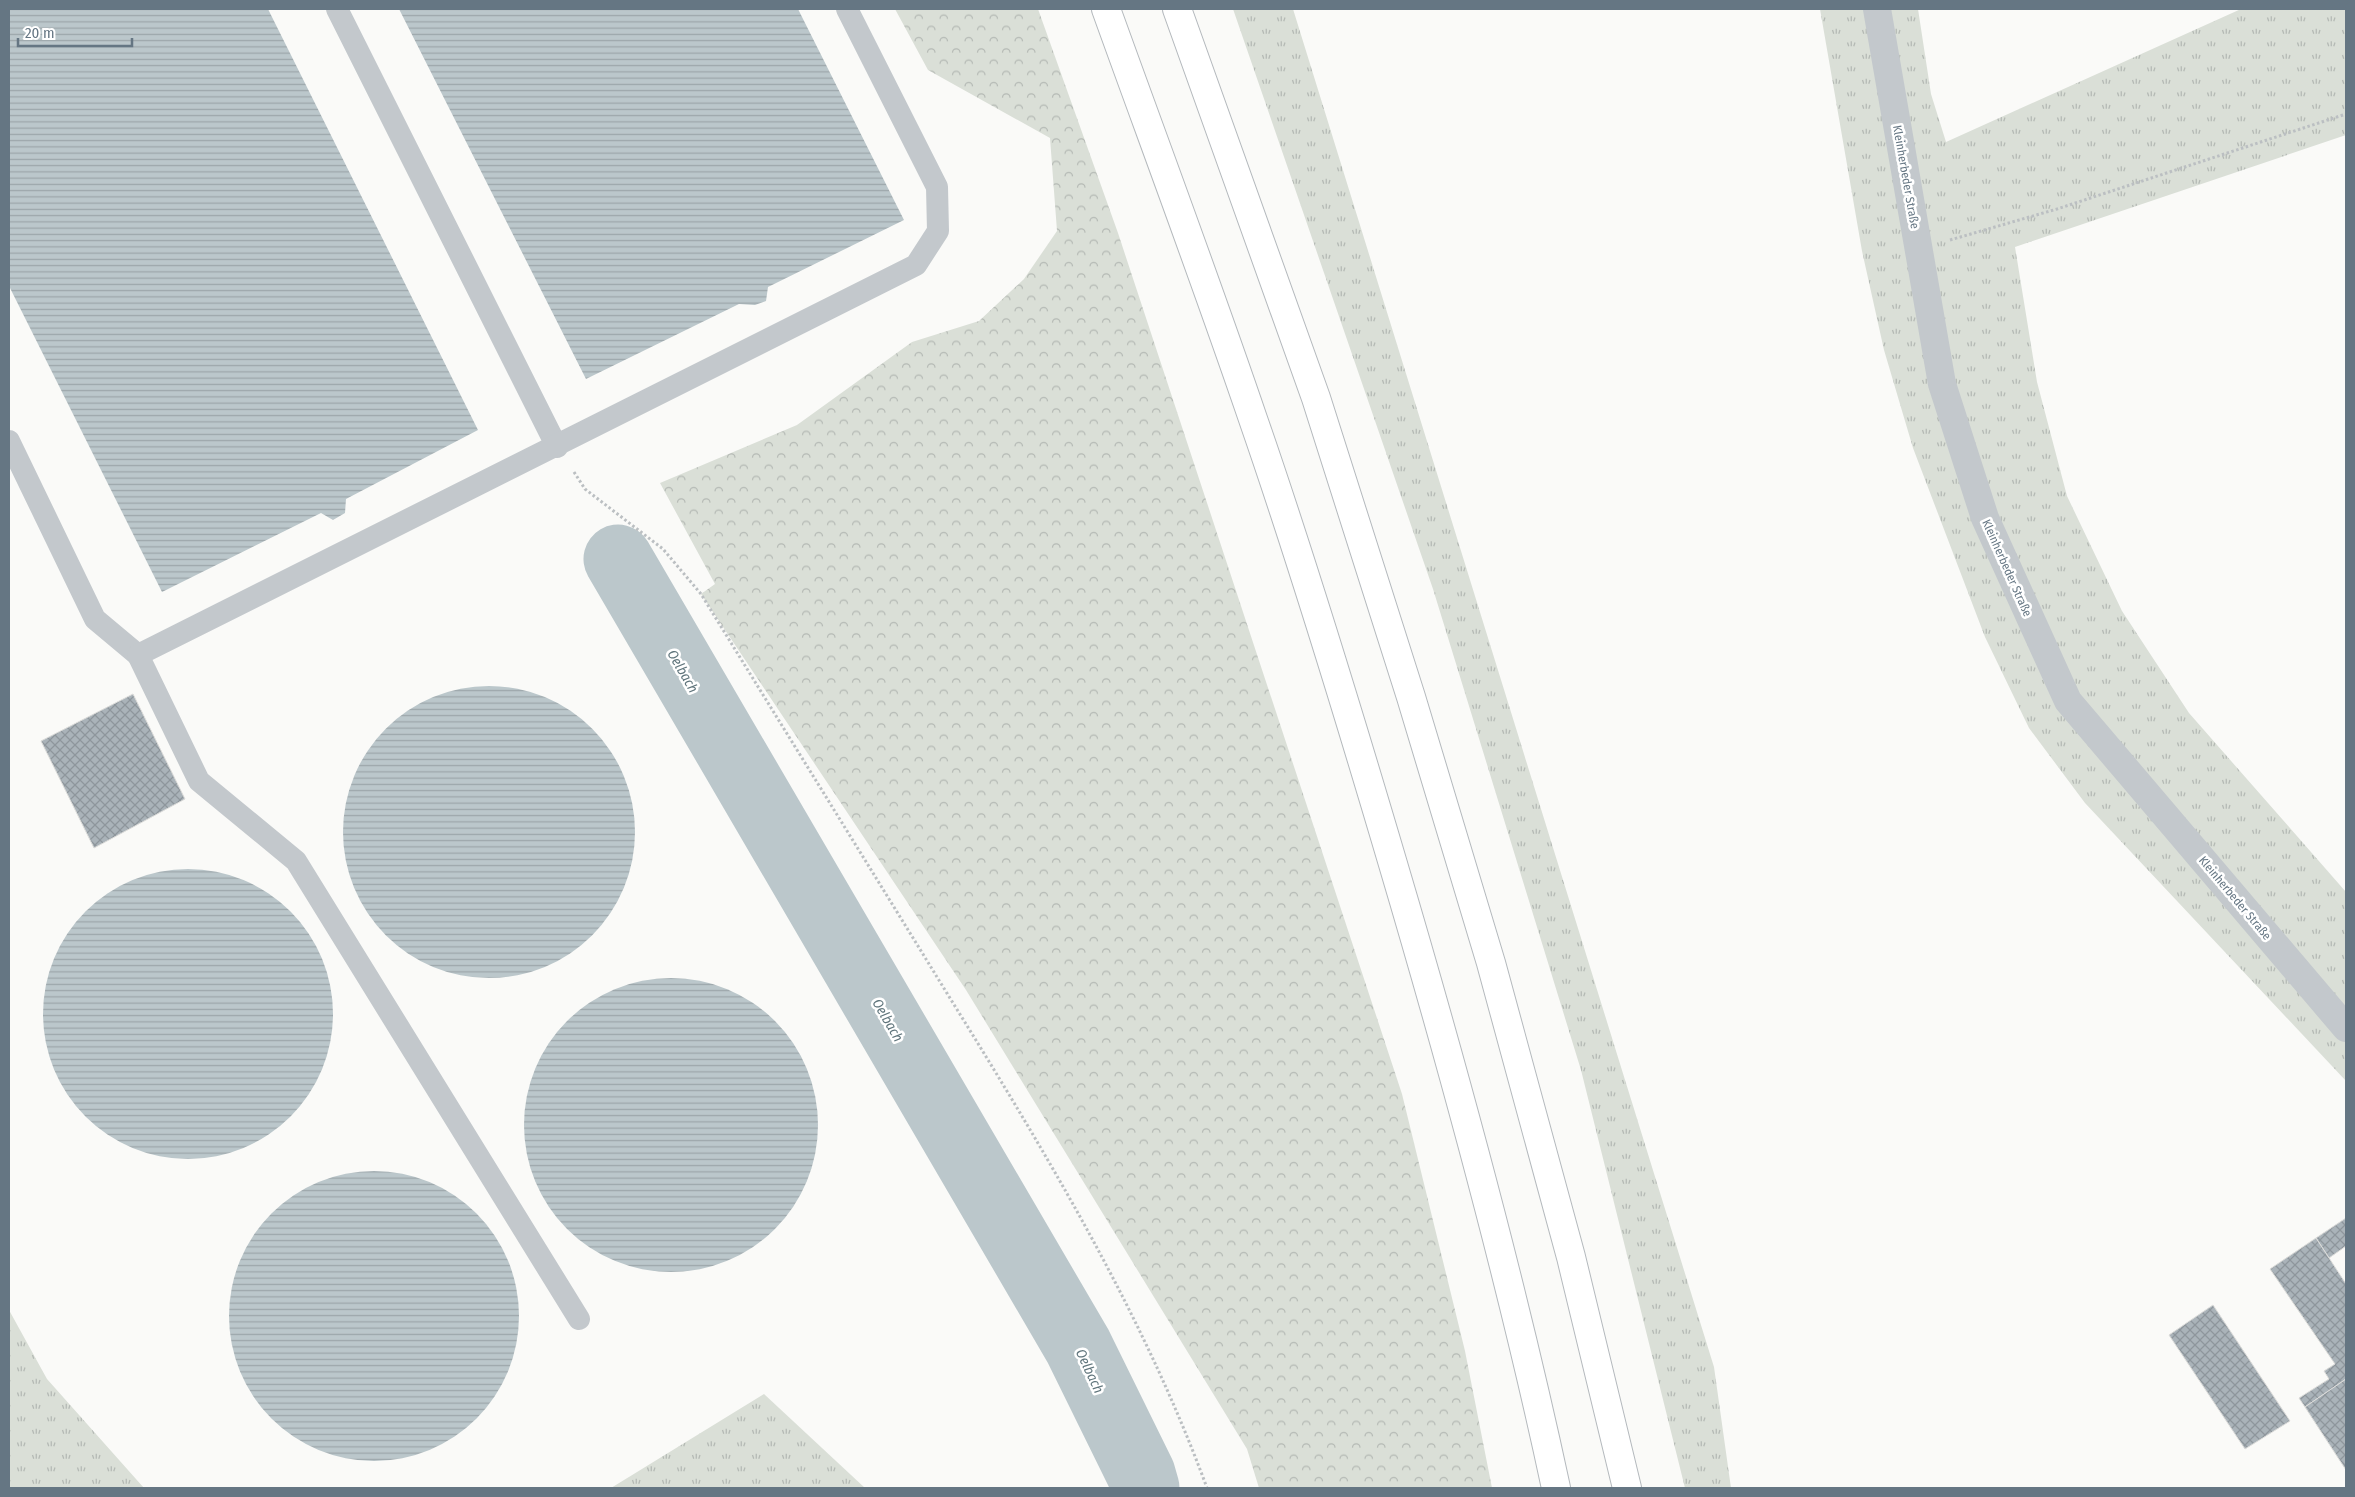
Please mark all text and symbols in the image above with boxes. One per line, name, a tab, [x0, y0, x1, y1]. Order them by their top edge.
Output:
scale bar	[18, 15, 131, 47]
text: 20 m	[25, 24, 55, 42]
street label: Kleinherbeder Straße	[1890, 124, 1922, 230]
street label: Kleinherbeder Straße	[1979, 517, 2035, 619]
water label: Oelbach	[663, 647, 702, 696]
street label: Kleinherbeder Straße	[2196, 853, 2274, 943]
water label: Oelbach	[868, 996, 907, 1045]
water label: Oelbach	[1072, 1346, 1107, 1396]

